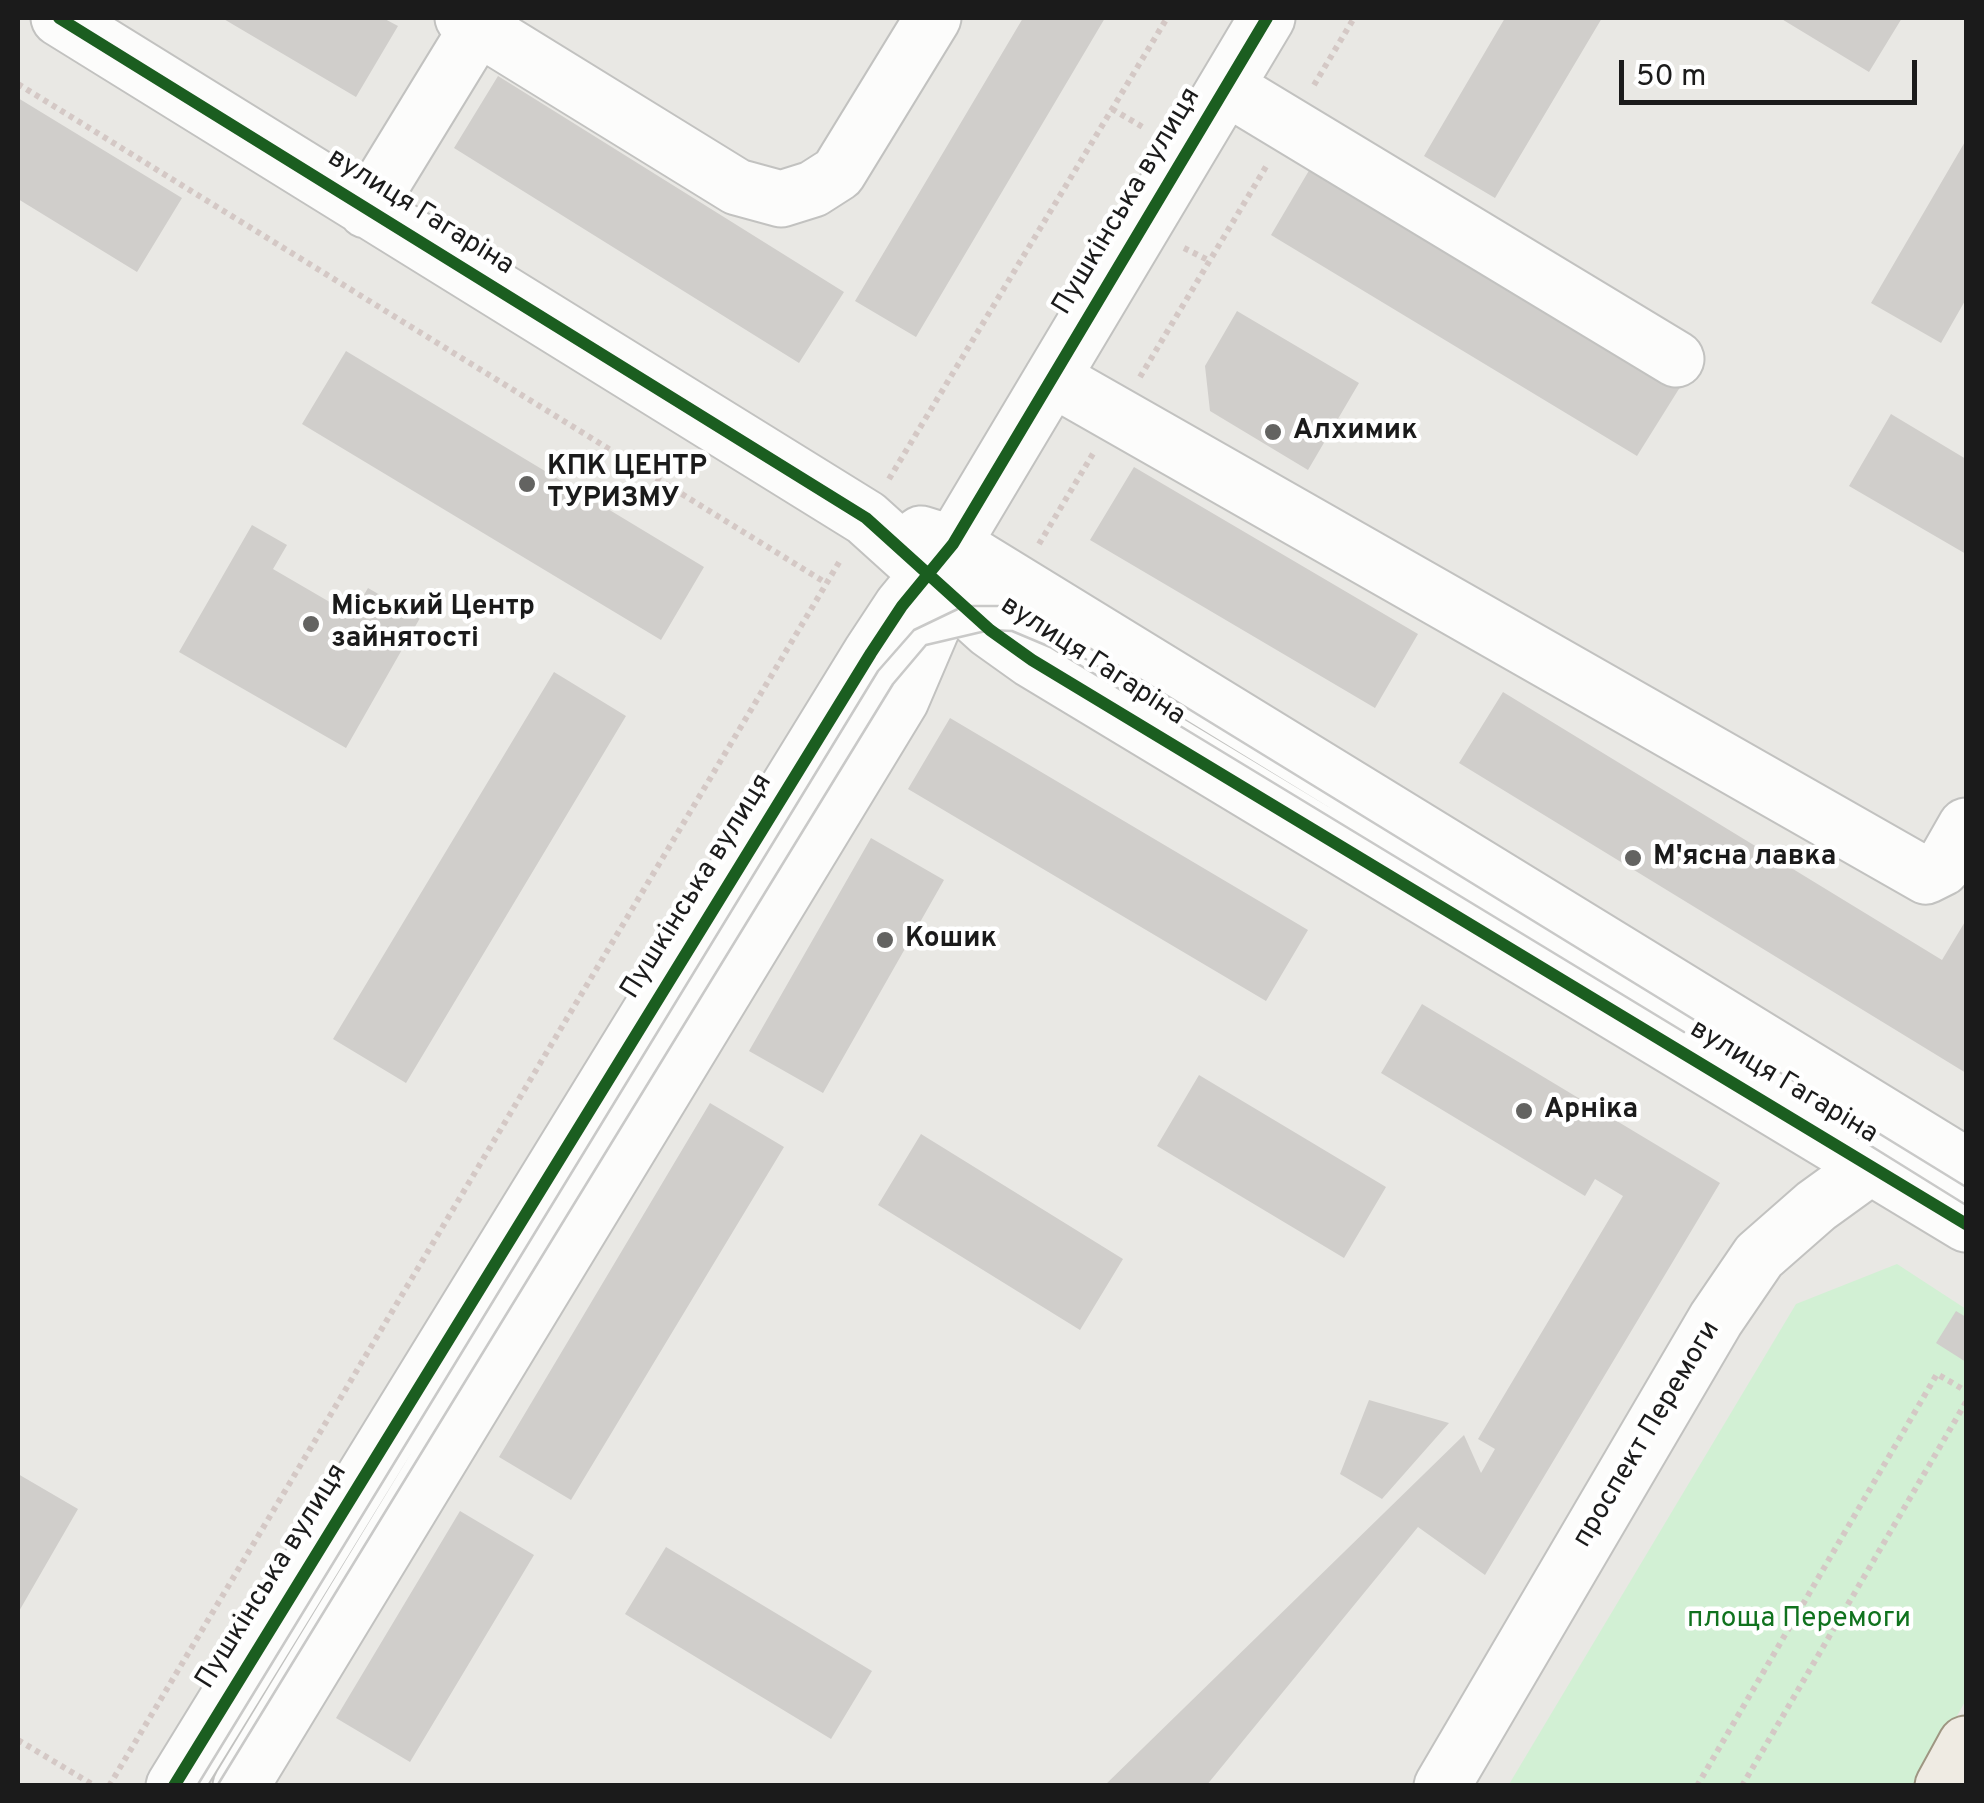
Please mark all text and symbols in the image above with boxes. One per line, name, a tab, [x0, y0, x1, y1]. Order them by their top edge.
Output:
scale bar	[1624, 40, 1922, 102]
text: 50 m	[1636, 59, 1706, 96]
street label: Пушкінська вулиця	[1047, 82, 1209, 322]
street label: вулиця Гагаріна	[321, 142, 519, 284]
place label: Алхимик	[1293, 415, 1418, 449]
marker: Алхимик	[1262, 421, 1284, 443]
place label: КПК ЦЕНТР ТУРИЗМУ	[547, 451, 707, 517]
marker: КПК ЦЕНТР ТУРИЗМУ	[516, 473, 538, 495]
street label: вулиця Гагаріна	[993, 590, 1191, 734]
place label: Міський Центр зайнятості	[331, 591, 535, 657]
marker: Міський Центр зайнятості	[300, 613, 322, 635]
street label: Пушкінська вулиця	[615, 768, 781, 1006]
place label: М'ясна лавка	[1653, 841, 1836, 875]
marker: М'ясна лавка	[1622, 847, 1644, 869]
place label: Кошик	[905, 923, 997, 957]
marker: Кошик	[874, 929, 896, 951]
street label: вулиця Гагаріна	[1683, 1014, 1883, 1152]
place label: Арніка	[1544, 1094, 1638, 1128]
marker: Арніка	[1513, 1100, 1535, 1122]
street label: проспект Перемоги	[1567, 1316, 1729, 1554]
street label: Пушкінська вулиця	[190, 1458, 356, 1696]
park label: площа Перемоги	[1687, 1603, 1911, 1637]

